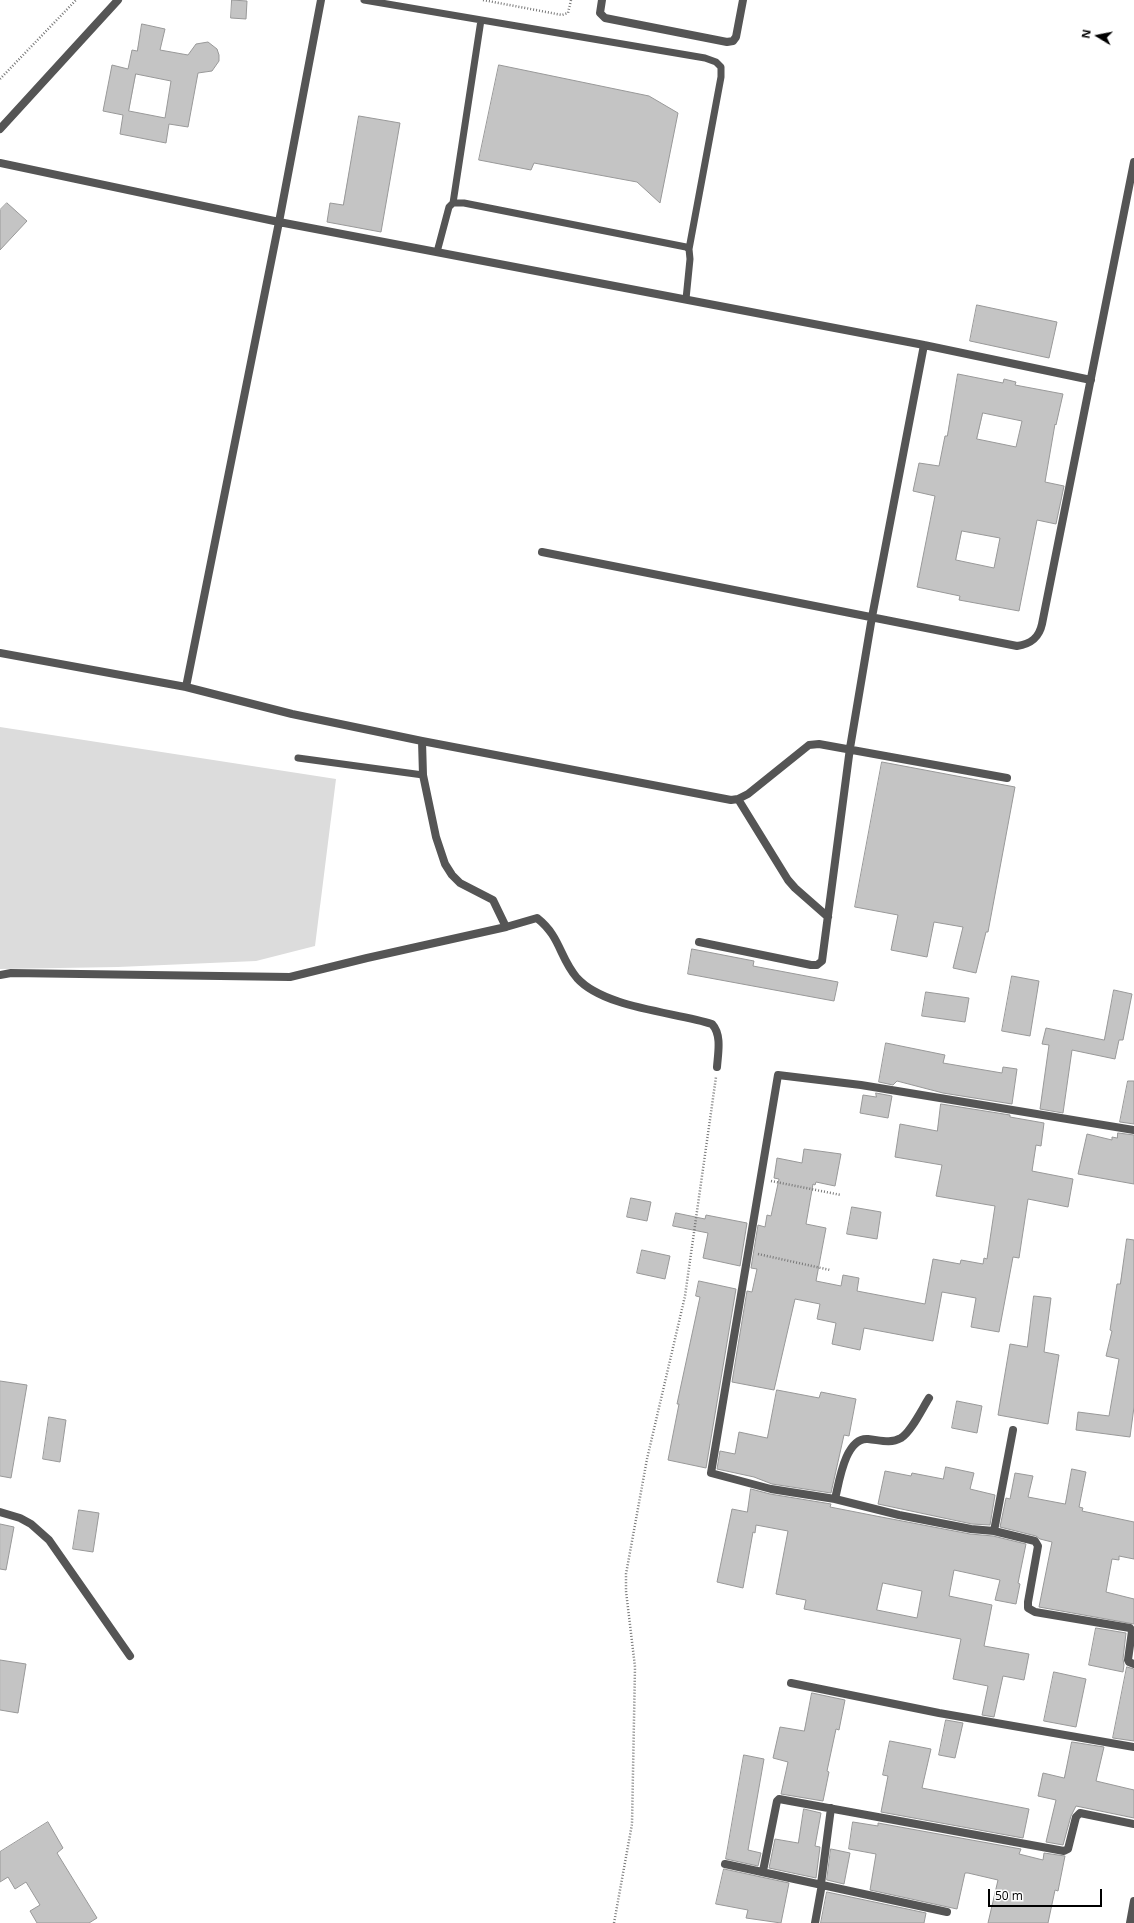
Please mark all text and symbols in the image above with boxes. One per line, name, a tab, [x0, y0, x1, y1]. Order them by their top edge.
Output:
north arrow	[1078, 16, 1118, 56]
text: N	[1078, 28, 1094, 40]
scale bar	[990, 1881, 1104, 1907]
text: 50 m	[995, 1887, 1023, 1904]

